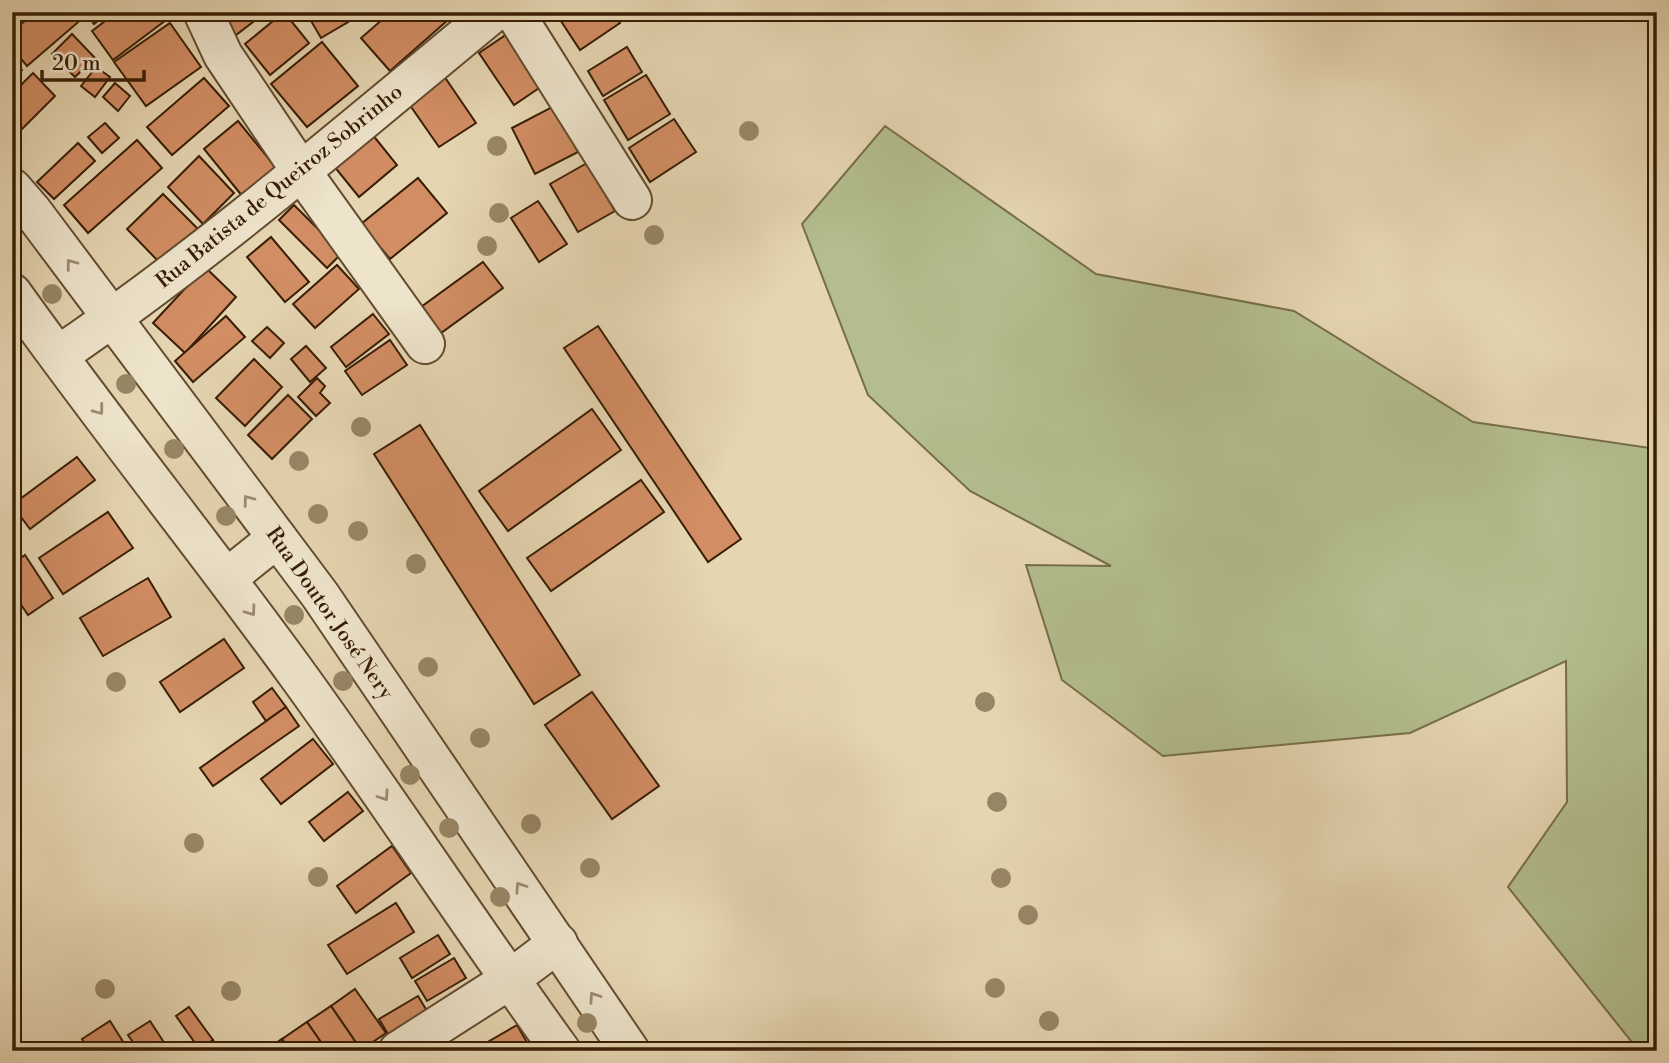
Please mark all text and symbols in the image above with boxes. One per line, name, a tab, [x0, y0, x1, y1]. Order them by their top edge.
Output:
scale bar	[42, 38, 144, 82]
text: 20 m	[52, 51, 101, 77]
street label: Rua Batista de Queiroz Sobrinho	[151, 79, 408, 294]
one-way arrow	[67, 259, 80, 272]
one-way arrow	[91, 402, 104, 415]
one-way arrow	[244, 496, 257, 508]
street label: Rua Doutor José Nery	[260, 522, 399, 706]
one-way arrow	[243, 603, 255, 616]
one-way arrow	[375, 788, 388, 801]
one-way arrow	[516, 882, 528, 895]
one-way arrow	[590, 992, 602, 1005]

